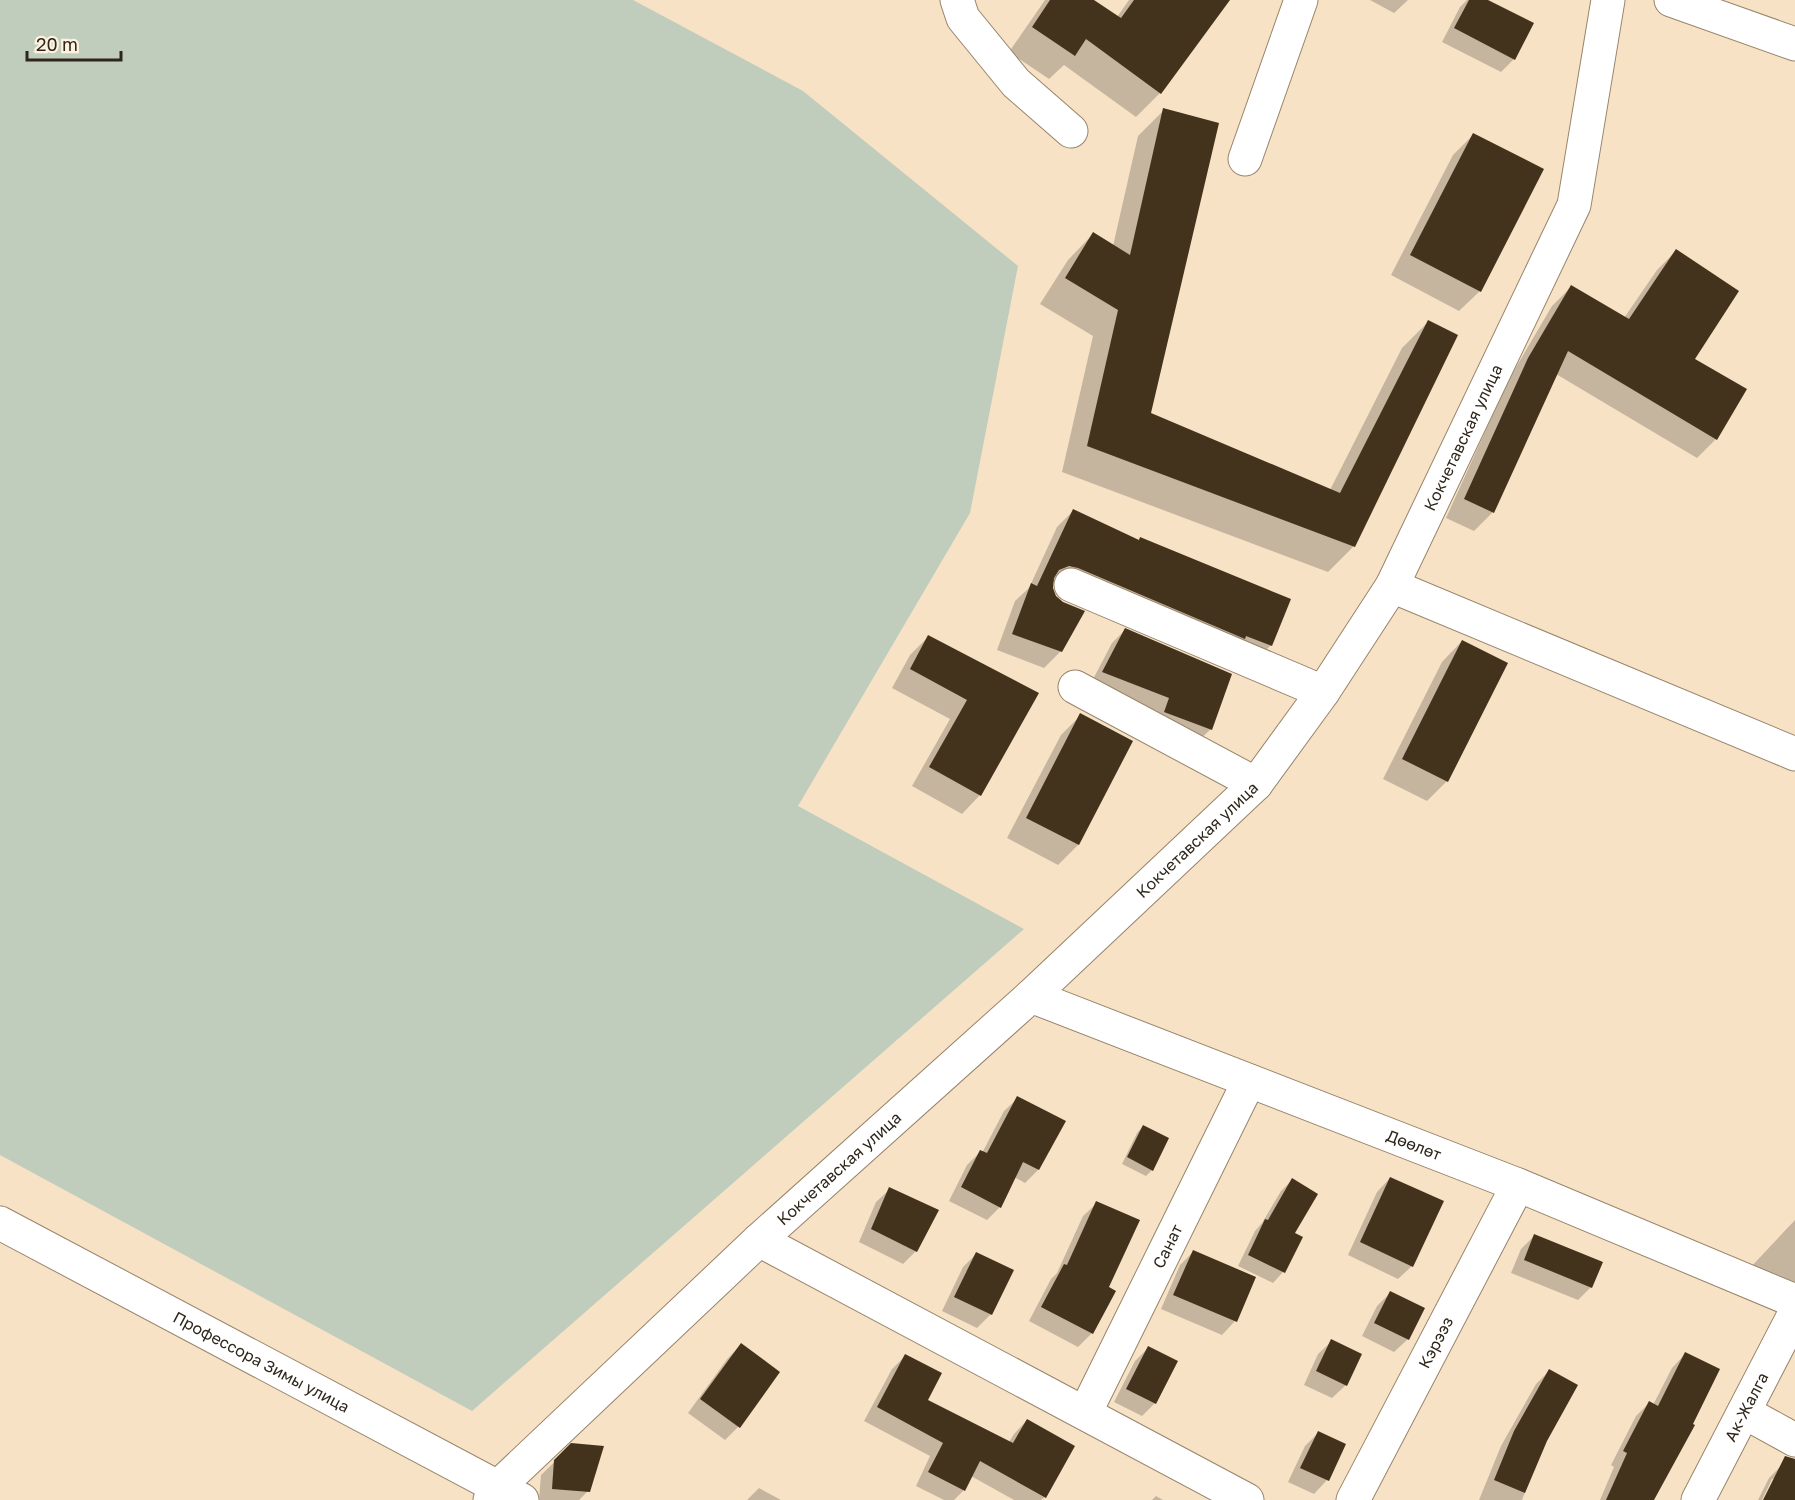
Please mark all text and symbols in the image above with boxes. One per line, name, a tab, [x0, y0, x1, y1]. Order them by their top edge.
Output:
scale bar	[27, 24, 122, 62]
text: 20 m	[36, 33, 78, 55]
street label: Кокчетавская улица	[1419, 361, 1506, 514]
street label: Кокчетавская улица	[1132, 777, 1262, 902]
street label: Кокчетавская улица	[773, 1107, 905, 1229]
street label: Дөөлөт	[1384, 1125, 1445, 1164]
street label: Санат	[1148, 1221, 1187, 1271]
street label: Профессора Зимы улица	[170, 1307, 353, 1417]
street label: Кэрээз	[1414, 1313, 1457, 1371]
street label: Ак-Жалга	[1720, 1369, 1773, 1445]

